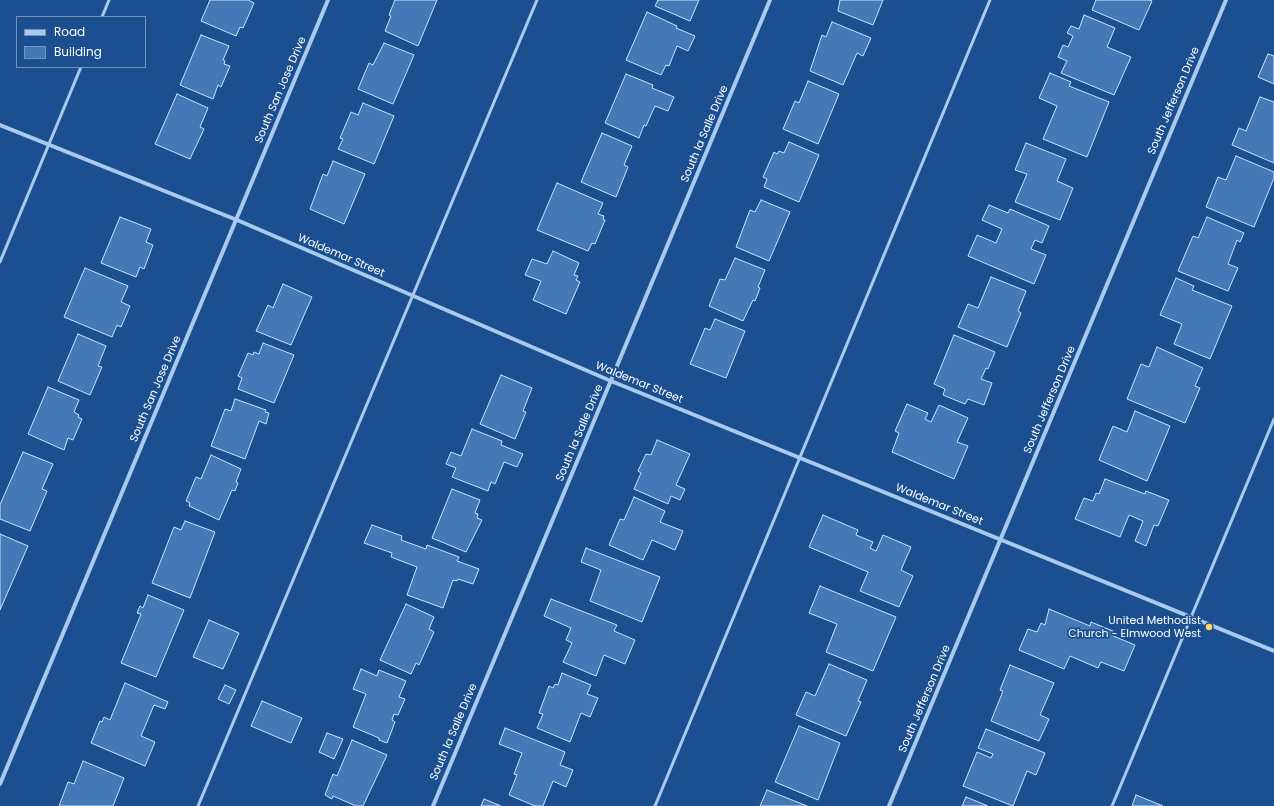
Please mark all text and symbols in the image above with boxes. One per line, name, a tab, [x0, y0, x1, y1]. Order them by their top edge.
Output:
legend	[16, 16, 146, 68]
text: Road	[54, 23, 85, 40]
street label: South San Jose Drive	[253, 35, 309, 145]
text: Building	[54, 43, 102, 60]
street label: South Jefferson Drive	[1145, 45, 1203, 157]
street label: South la Salle Drive	[679, 83, 731, 185]
street label: Waldemar Street	[296, 232, 386, 280]
street label: South San Jose Drive	[128, 334, 184, 444]
street label: South Jefferson Drive	[1021, 344, 1079, 456]
street label: Waldemar Street	[593, 359, 685, 407]
street label: South la Salle Drive	[554, 382, 606, 484]
street label: Waldemar Street	[893, 481, 985, 529]
place label: United Methodist Church - Elmwood West	[1068, 614, 1201, 640]
marker: United Methodist Church - Elmwood West	[1204, 622, 1214, 632]
street label: South Jefferson Drive	[896, 643, 954, 755]
street label: South la Salle Drive	[428, 681, 480, 783]

